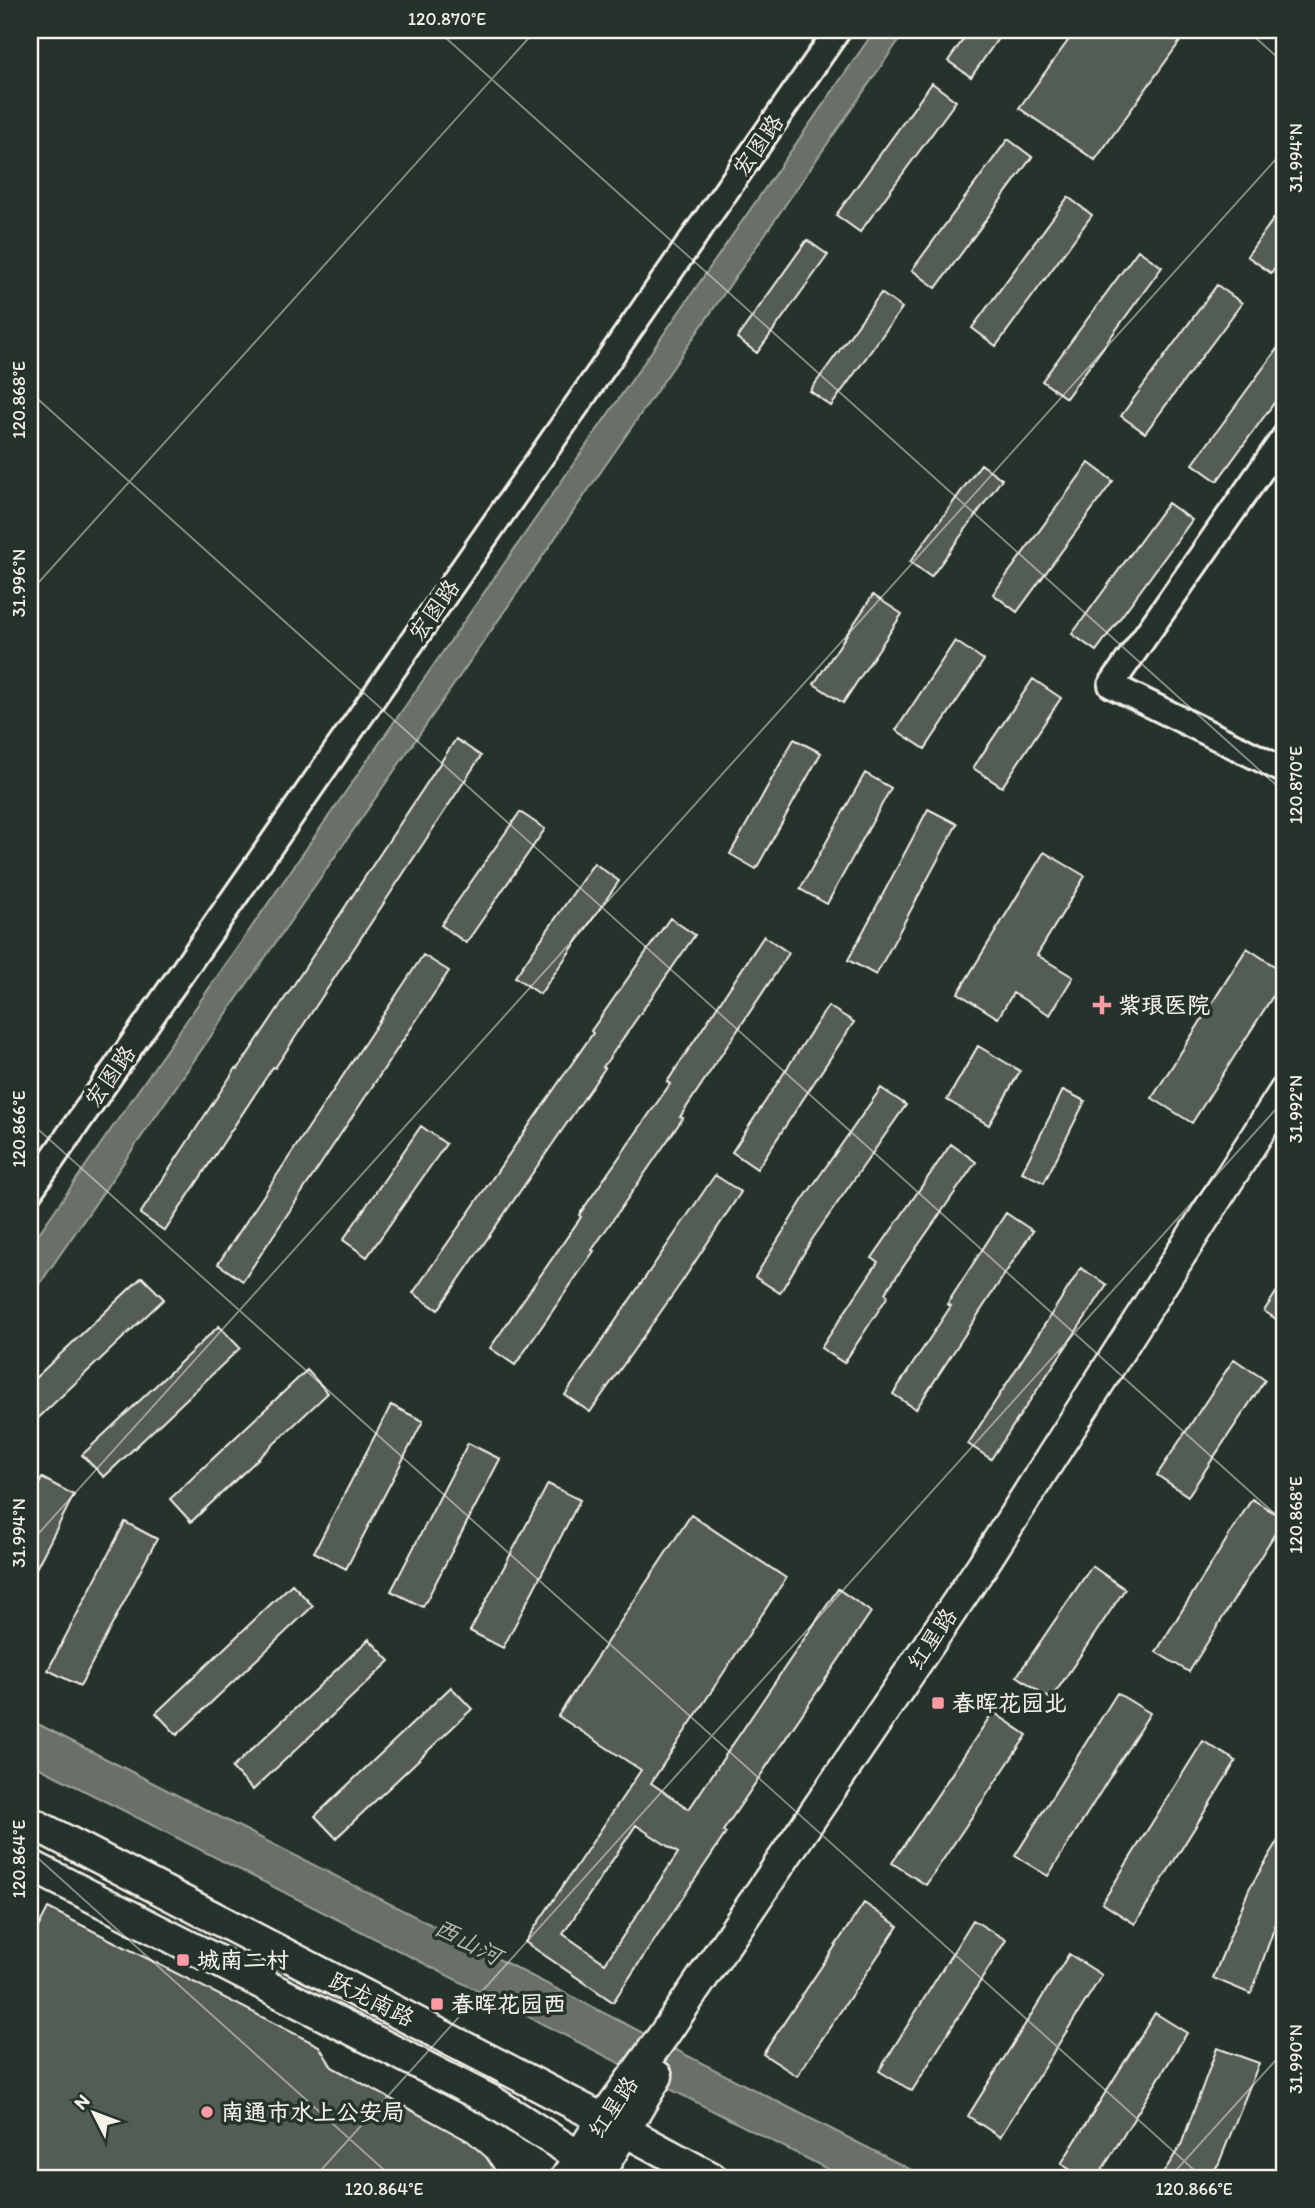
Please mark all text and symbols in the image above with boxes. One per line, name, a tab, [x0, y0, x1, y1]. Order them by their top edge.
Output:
text: 120.870°E	[408, 8, 486, 30]
street label: 宏图路	[727, 109, 789, 181]
text: 31.994°N	[1285, 123, 1307, 193]
text: 120.868°E	[8, 361, 30, 439]
text: 31.996°N	[8, 549, 30, 617]
street label: 宏图路	[403, 574, 465, 646]
text: 120.870°E	[1285, 746, 1307, 824]
place label: 紫琅医院	[1118, 991, 1210, 1019]
marker: 紫琅医院	[1092, 995, 1112, 1015]
street label: 宏图路	[79, 1040, 141, 1112]
text: 31.992°N	[1285, 1075, 1307, 1143]
text: 120.866°E	[8, 1090, 30, 1168]
text: 120.868°E	[1285, 1476, 1307, 1554]
text: 31.994°N	[8, 1498, 30, 1568]
street label: 红星路	[901, 1603, 963, 1675]
place label: 春晖花园北	[952, 1689, 1067, 1717]
marker: 春晖花园北	[930, 1695, 946, 1711]
text: 120.864°E	[8, 1820, 30, 1898]
water label: 西山河	[430, 1912, 510, 1973]
place label: 城南二村	[197, 1946, 289, 1974]
marker: 城南二村	[175, 1952, 191, 1968]
street label: 跃龙南路	[325, 1966, 419, 2032]
place label: 春晖花园西	[451, 1990, 566, 2018]
marker: 春晖花园西	[429, 1996, 445, 2012]
text: 31.990°N	[1285, 2024, 1307, 2094]
street label: 红星路	[582, 2071, 644, 2143]
north arrow	[60, 2078, 130, 2148]
text: N	[69, 2089, 95, 2114]
place label: 南通市水上公安局	[221, 2098, 405, 2126]
marker: 南通市水上公安局	[199, 2104, 215, 2120]
text: 120.864°E	[345, 2178, 423, 2200]
text: 120.866°E	[1155, 2178, 1233, 2200]

